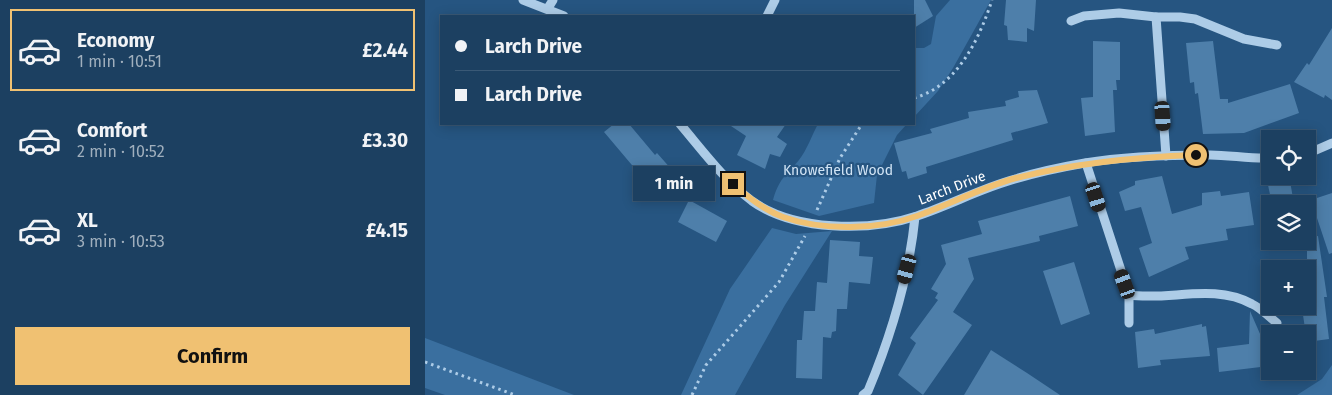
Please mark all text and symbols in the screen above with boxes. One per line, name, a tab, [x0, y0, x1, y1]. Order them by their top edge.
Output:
icon: car	[17, 28, 62, 73]
text: Economy	[77, 29, 154, 52]
text: Larch Drive	[485, 35, 582, 58]
text: £2.44	[362, 39, 408, 62]
text: 1 min · 10:51	[77, 52, 162, 71]
text: Larch Drive	[485, 83, 582, 106]
car	[1154, 101, 1171, 131]
icon: car	[17, 118, 62, 163]
text: Comfort	[77, 119, 147, 142]
text: £3.30	[362, 129, 408, 152]
map controls	[1261, 130, 1316, 380]
button: locate	[1261, 130, 1316, 185]
text: 2 min · 10:52	[77, 142, 165, 161]
route start	[1185, 144, 1207, 166]
park label: Knowefield Wood	[783, 162, 893, 179]
callout: 1 min	[633, 166, 715, 202]
street label: Larch Drive	[916, 167, 988, 209]
route end	[722, 173, 744, 195]
text: 1 min	[655, 174, 693, 193]
car	[1084, 180, 1107, 214]
button: layers	[1261, 195, 1316, 250]
icon: car	[17, 208, 62, 253]
text: XL	[77, 209, 98, 232]
text: £4.15	[366, 219, 408, 242]
text: 3 min · 10:53	[77, 232, 165, 251]
car	[895, 253, 918, 285]
button: +	[1261, 260, 1316, 315]
car	[1112, 267, 1137, 301]
button: −	[1261, 325, 1316, 380]
button: Confirm	[15, 327, 410, 385]

